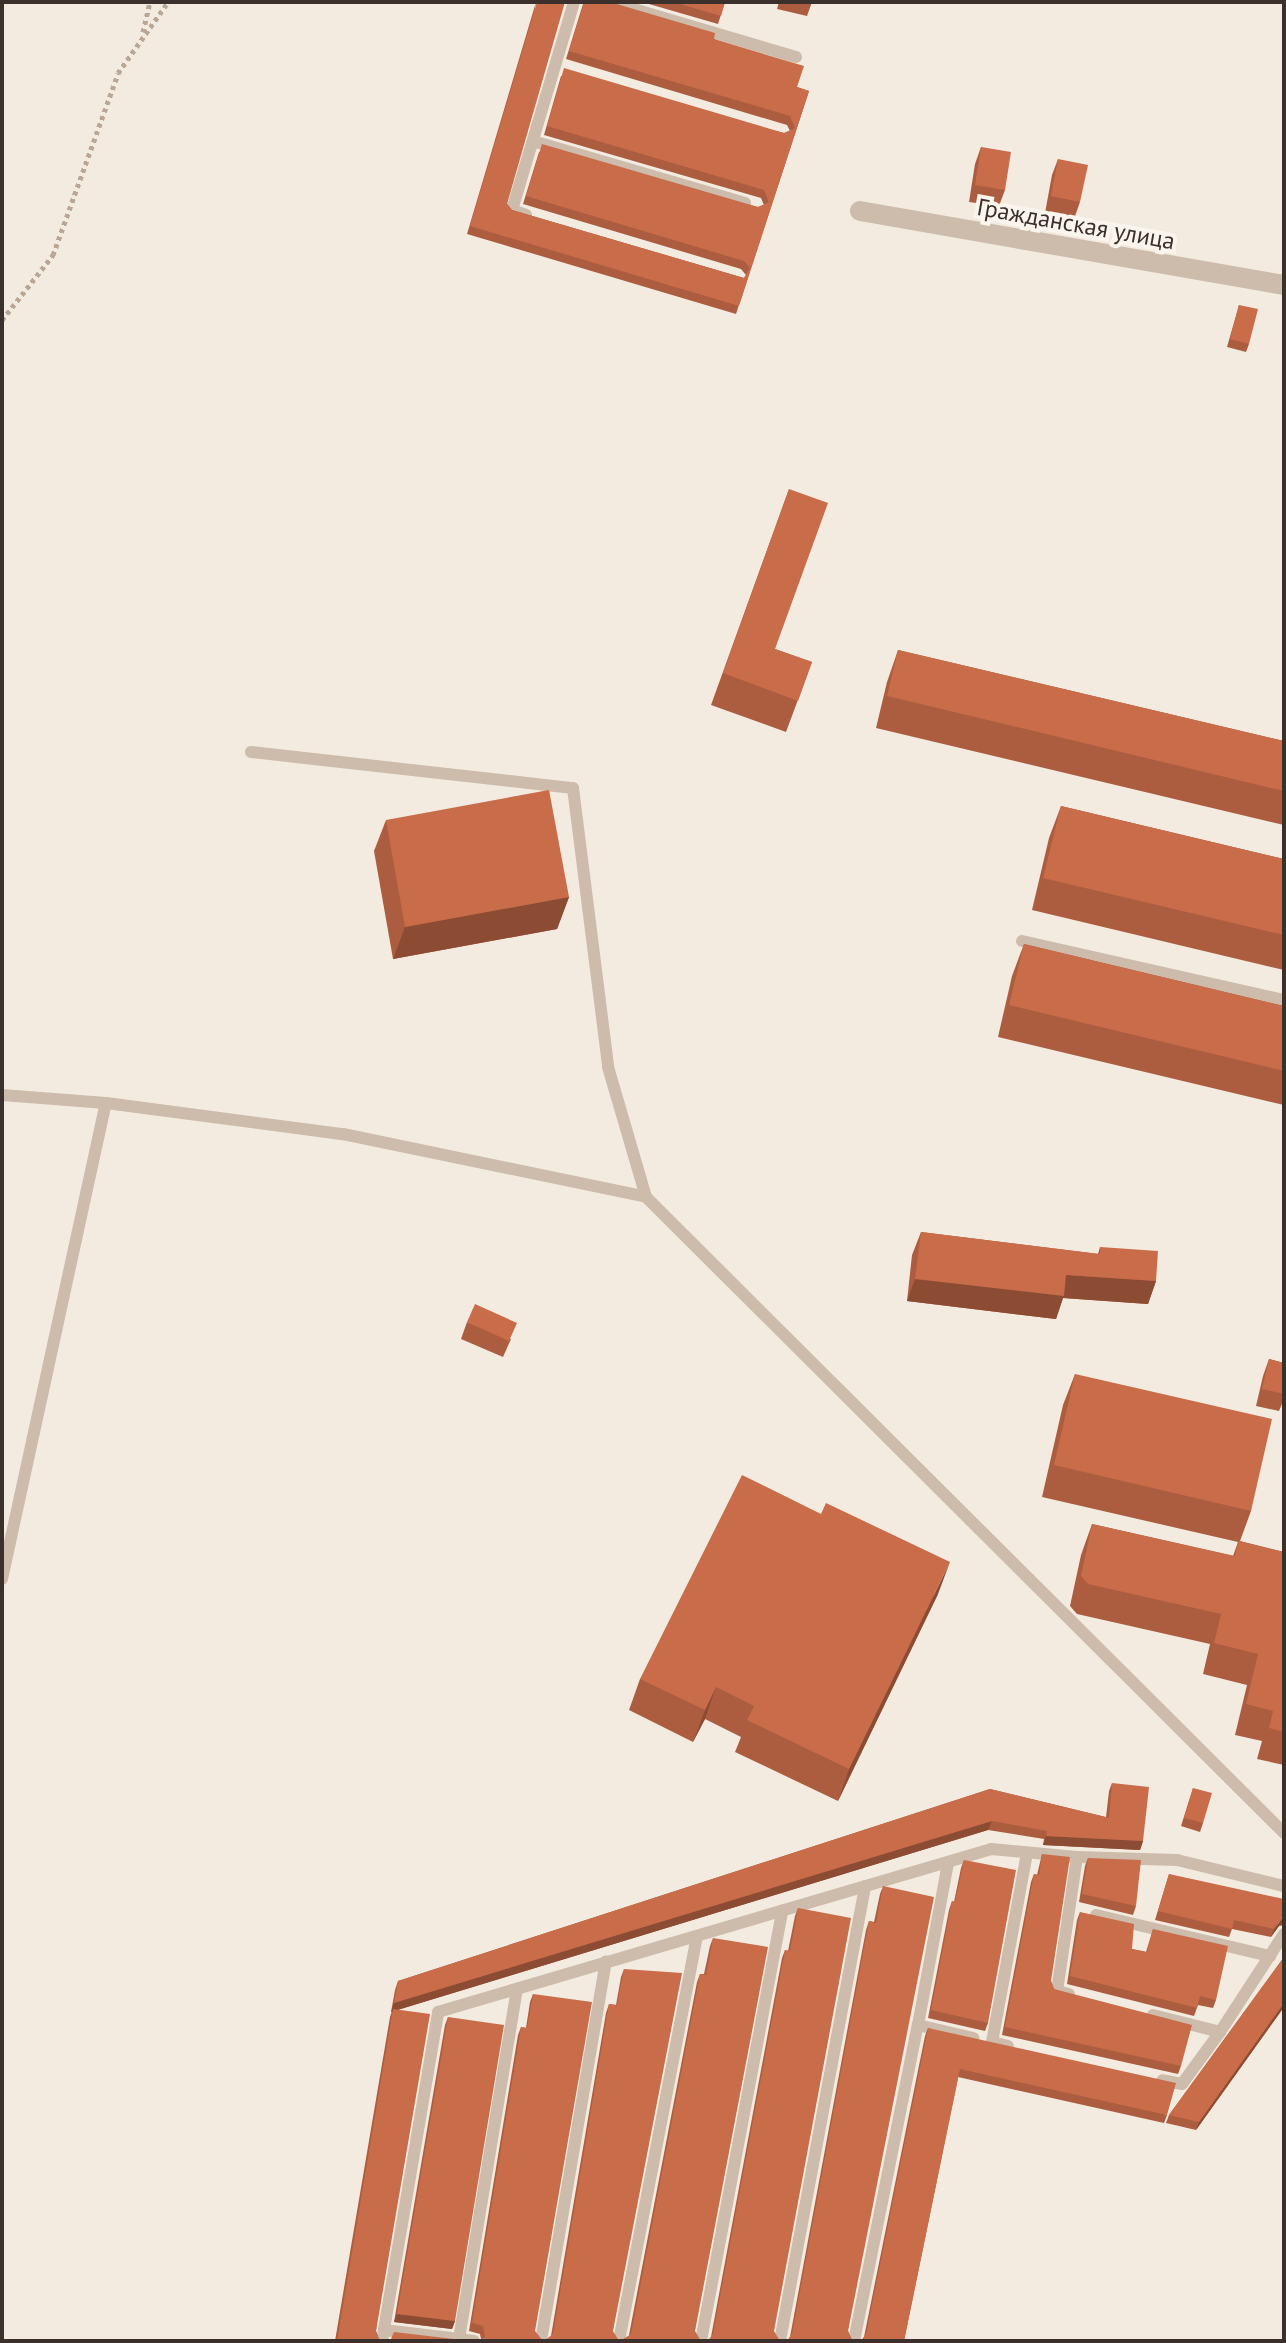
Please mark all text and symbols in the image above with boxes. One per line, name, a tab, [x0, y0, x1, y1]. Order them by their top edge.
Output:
street label: Гражданская улица	[975, 192, 1177, 256]

